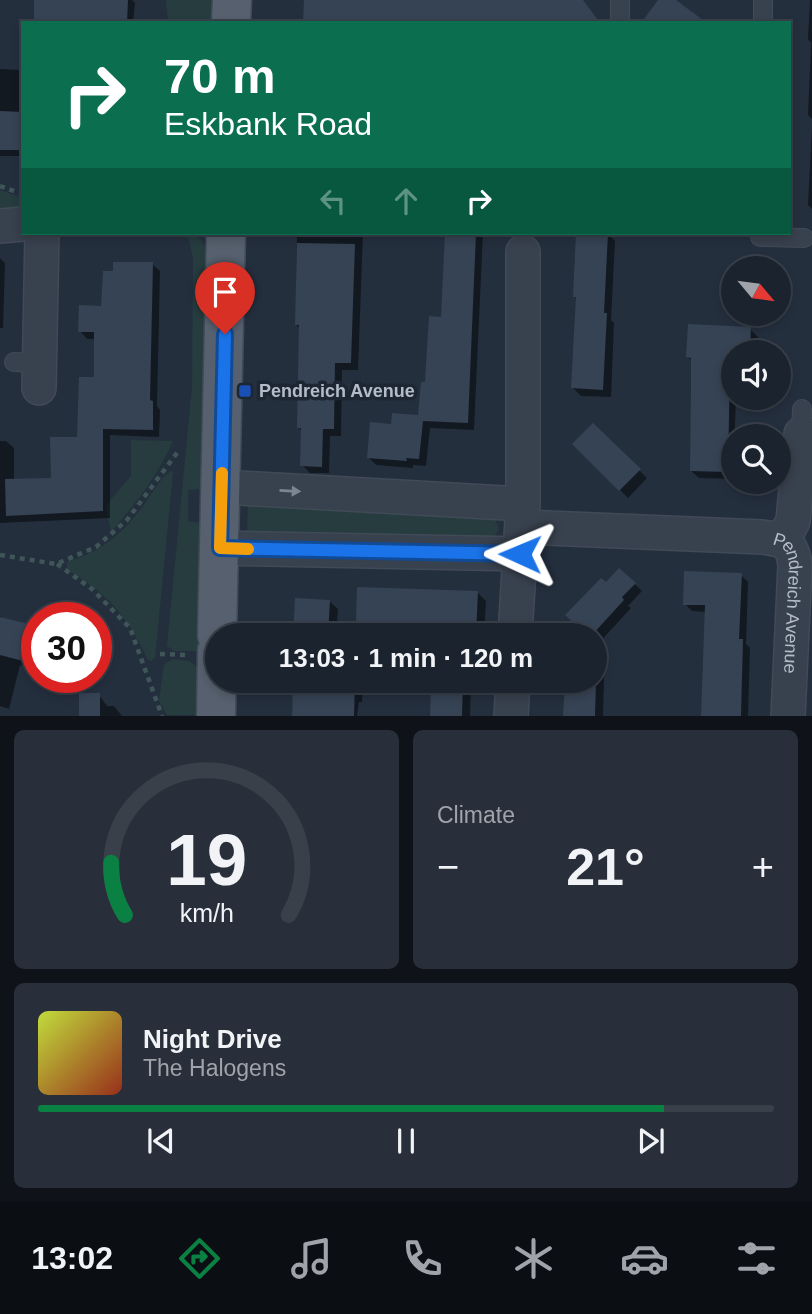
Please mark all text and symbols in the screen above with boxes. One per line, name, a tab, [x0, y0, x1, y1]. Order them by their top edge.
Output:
icon: right	[49, 49, 140, 140]
text: 70 m	[164, 49, 276, 103]
text: Eskbank Road	[164, 106, 372, 142]
icon: left	[314, 182, 352, 220]
icon: ahead	[387, 182, 425, 220]
icon: right	[460, 182, 498, 220]
north arrow	[721, 256, 791, 326]
map controls	[721, 256, 791, 494]
pin	[195, 262, 255, 334]
icon: arrive	[206, 273, 244, 311]
button: sound	[721, 340, 791, 410]
place label: Pendreich Avenue	[259, 381, 415, 401]
marker: Pendreich Avenue	[237, 383, 253, 399]
button: search	[721, 424, 791, 494]
one-way arrow	[280, 486, 302, 497]
position arrow	[483, 517, 557, 591]
street label: Pendreich Avenue	[771, 529, 806, 674]
speed limit sign: 30	[21, 602, 112, 693]
text: 13:03 · 1 min · 120 m	[279, 643, 533, 673]
text: Climate	[437, 802, 515, 828]
text: 19	[166, 820, 247, 901]
text: 21°	[566, 838, 645, 896]
text: −	[437, 846, 459, 888]
text: +	[752, 846, 774, 888]
text: km/h	[179, 899, 234, 927]
text: Night Drive	[143, 1024, 282, 1054]
text: The Halogens	[143, 1055, 286, 1081]
icon: previous	[142, 1122, 180, 1160]
icon: pause	[387, 1122, 425, 1160]
icon: next	[632, 1122, 670, 1160]
icon: directions	[175, 1234, 224, 1283]
icon: music	[287, 1234, 336, 1283]
icon: phone	[398, 1234, 447, 1283]
icon: climate	[509, 1234, 558, 1283]
icon: car	[620, 1234, 669, 1283]
icon: filters	[732, 1234, 781, 1283]
text: 13:02	[31, 1240, 113, 1276]

